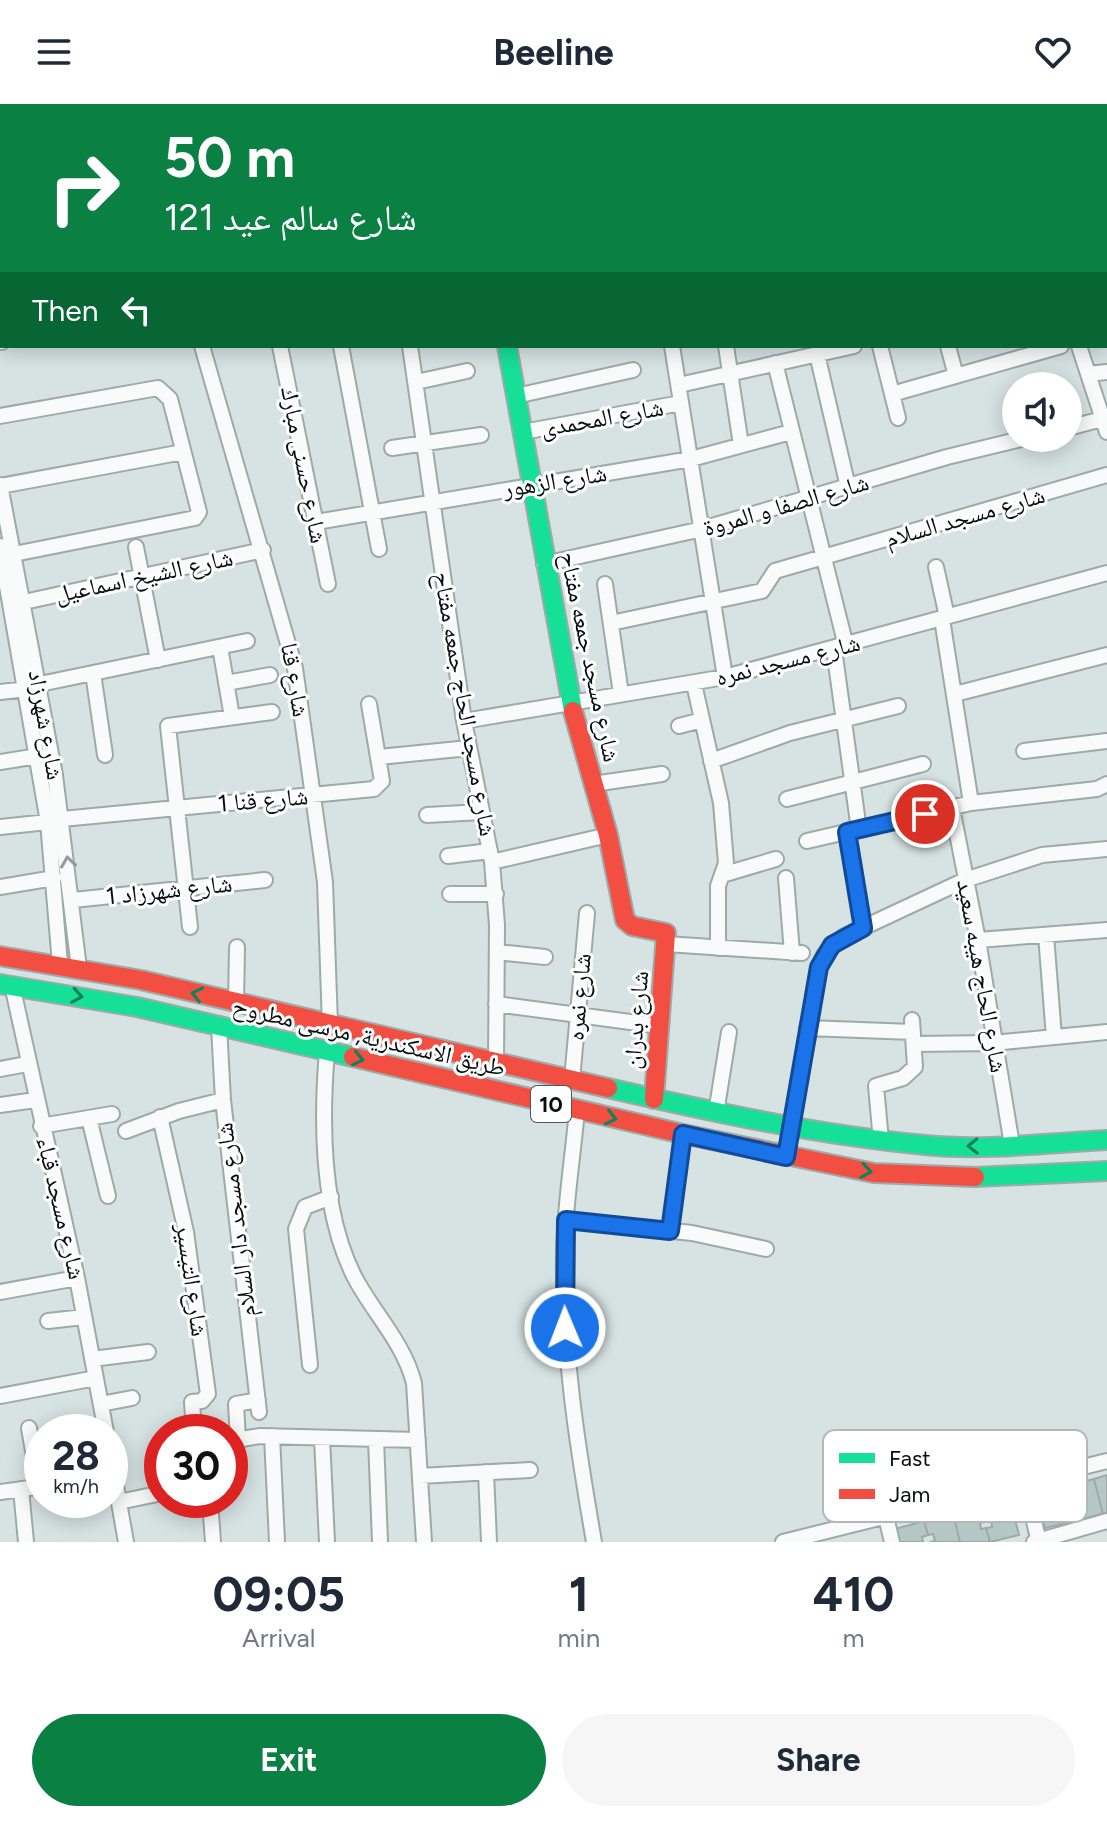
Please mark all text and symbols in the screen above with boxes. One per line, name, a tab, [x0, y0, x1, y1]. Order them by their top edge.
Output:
icon: menu	[32, 30, 76, 74]
icon: heart	[1031, 30, 1075, 74]
text: Beeline	[493, 31, 614, 74]
text: 50 m	[164, 124, 295, 191]
icon: right	[32, 136, 136, 240]
text: شارع سالم عيد 121	[164, 196, 417, 239]
icon: left	[114, 288, 158, 332]
text: Then	[32, 292, 98, 329]
map controls	[1002, 372, 1082, 452]
button: sound	[1002, 372, 1082, 452]
street label: شارع حسنى مبارك	[274, 384, 334, 546]
street label: شارع المحمدى	[538, 392, 666, 444]
street label: شارع الزهور	[500, 458, 609, 504]
street label: شارع الصفا و المروة	[700, 467, 872, 543]
street label: شارع مسجد السلام	[882, 480, 1049, 555]
street label: شارع الشيخ اسماعيل	[52, 542, 236, 610]
street label: شارع مسجد جمعه مفتاح	[553, 549, 627, 765]
street label: شارع مسجد الحاج جمعه مفتاح	[427, 570, 503, 838]
street label: شارع مسجد نمره	[713, 628, 863, 692]
street label: شارع قنا	[274, 641, 316, 719]
street label: شارع شهرزاد	[22, 668, 70, 782]
pin	[891, 780, 959, 848]
street label: شارع قنا 1	[217, 781, 309, 819]
icon: arrive	[903, 792, 947, 836]
one-way arrow	[60, 855, 77, 869]
street label: شارع شهرزاد 1	[104, 868, 234, 912]
street label: شارع الحاج هيبه سعيد	[950, 877, 1014, 1075]
street label: شارع نمره	[560, 952, 598, 1042]
street label: شارع بدران	[617, 970, 655, 1070]
one-way arrow	[70, 986, 84, 1003]
one-way arrow	[191, 986, 205, 1003]
street label: طريق الاسكندرية, مرسى مطروح	[230, 991, 508, 1083]
one-way arrow	[351, 1050, 364, 1067]
road number: 10	[531, 1086, 571, 1122]
one-way arrow	[604, 1109, 618, 1126]
street label: شارع مسجد دار السلام	[209, 1121, 264, 1319]
street label: شارع مسجد قباء	[30, 1134, 92, 1282]
one-way arrow	[966, 1138, 979, 1155]
one-way arrow	[859, 1162, 872, 1179]
street label: شارع التيسير	[169, 1221, 215, 1338]
position arrow	[523, 1286, 607, 1370]
speed limit sign: 30	[144, 1414, 248, 1518]
legend	[823, 1430, 1087, 1522]
text: 28	[52, 1432, 100, 1480]
text: Fast	[889, 1445, 931, 1472]
text: km/h	[53, 1474, 99, 1498]
text: Jam	[889, 1481, 930, 1508]
text: 09:05	[213, 1565, 345, 1623]
text: 1	[569, 1565, 589, 1623]
text: 410	[813, 1565, 894, 1623]
text: Arrival	[242, 1622, 315, 1654]
text: min	[557, 1622, 600, 1654]
text: m	[843, 1622, 865, 1654]
button: Exit	[32, 1714, 546, 1806]
button: Share	[562, 1714, 1075, 1806]

